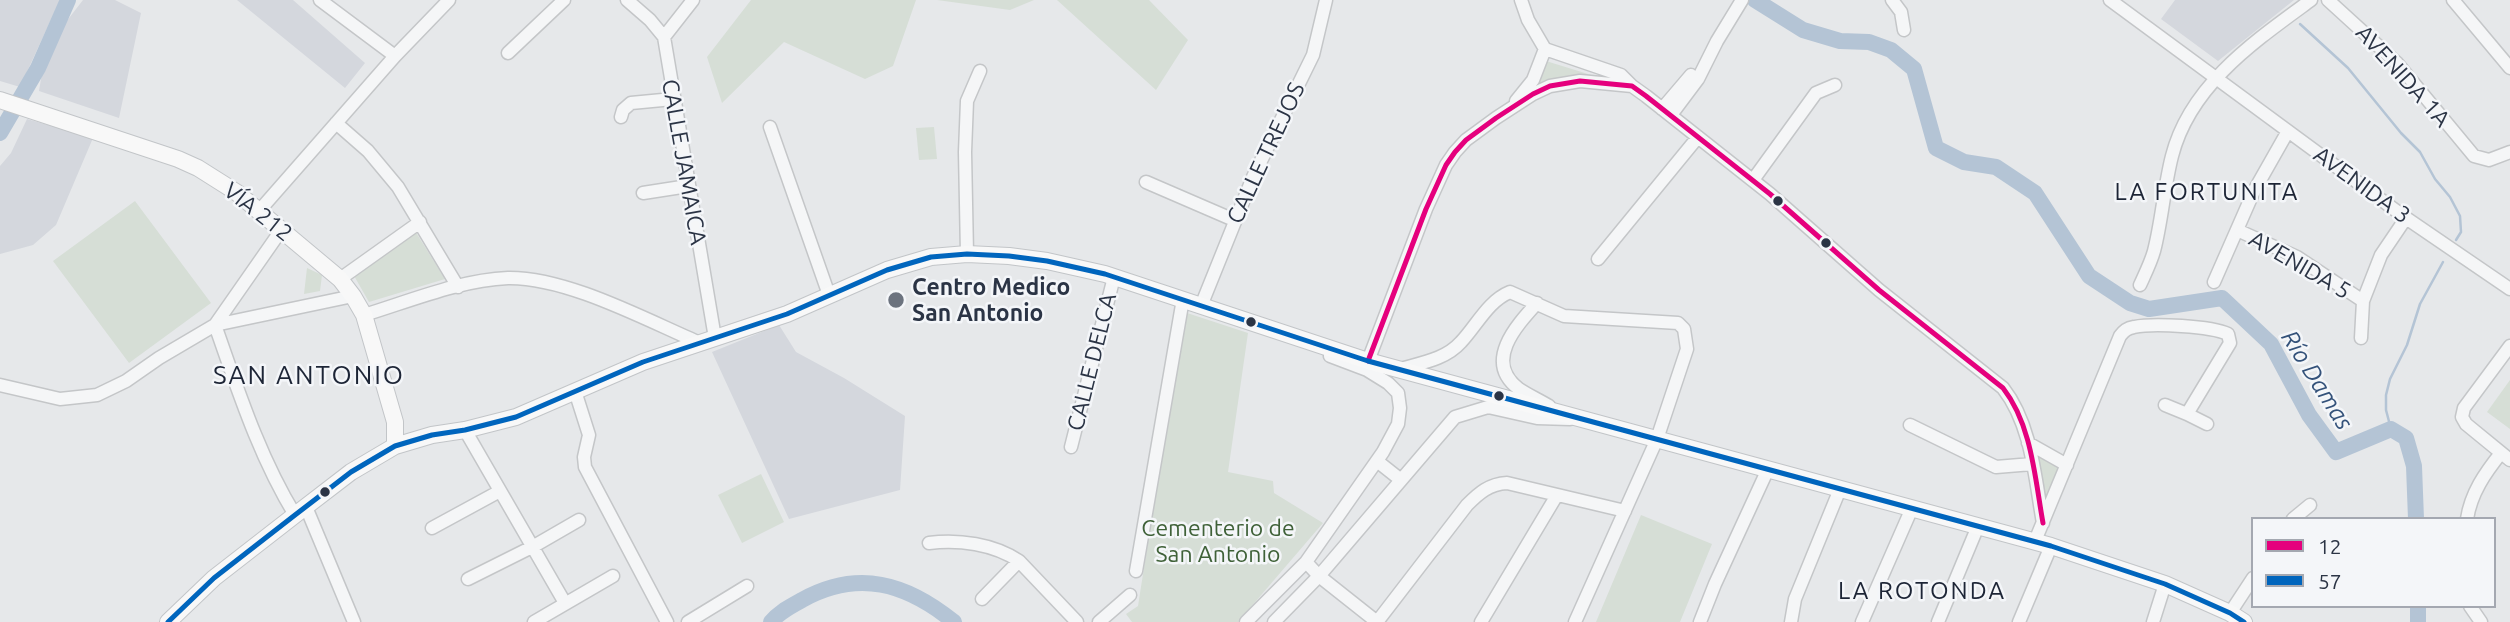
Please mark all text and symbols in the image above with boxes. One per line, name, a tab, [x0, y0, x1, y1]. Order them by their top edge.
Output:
street label: AVENIDA 1A	[2350, 19, 2456, 133]
street label: CALLE JAMAICA	[656, 77, 712, 247]
street label: CALLE TREJOS	[1221, 78, 1311, 228]
street label: AVENIDA 3	[2308, 141, 2416, 229]
street label: VÍA 212	[218, 177, 298, 247]
district label: LA FORTUNITA	[2116, 178, 2298, 206]
unlabelled marker	[1771, 194, 1785, 208]
street label: AVENIDA 5	[2244, 225, 2356, 305]
unlabelled marker	[1819, 236, 1833, 250]
place label: Centro Medico San Antonio	[912, 273, 1070, 327]
marker: Centro Medico San Antonio	[886, 290, 906, 310]
street label: CALLE DELCA	[1062, 290, 1122, 434]
unlabelled marker	[1244, 315, 1258, 329]
water label: Río Damas	[2275, 325, 2359, 435]
district label: SAN ANTONIO	[214, 359, 404, 391]
unlabelled marker	[1492, 389, 1506, 403]
unlabelled marker	[318, 485, 332, 499]
park label: Cementerio de San Antonio	[1141, 514, 1295, 568]
legend	[2251, 517, 2496, 608]
text: 12	[2318, 534, 2342, 558]
text: 57	[2318, 569, 2342, 593]
district label: LA ROTONDA	[1839, 577, 2005, 605]

